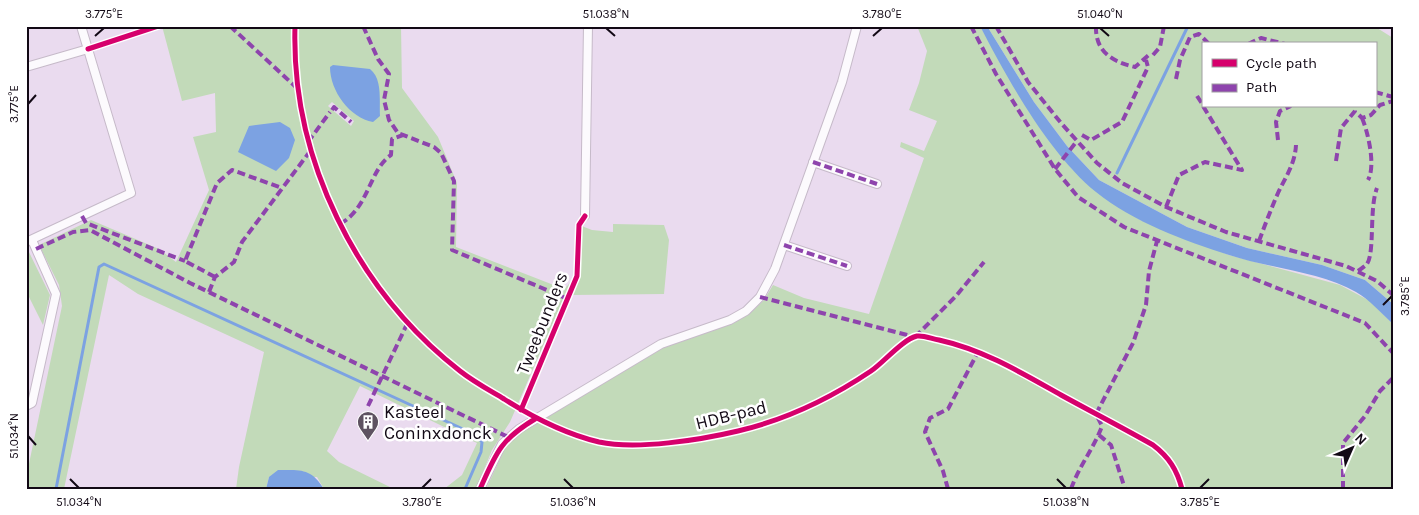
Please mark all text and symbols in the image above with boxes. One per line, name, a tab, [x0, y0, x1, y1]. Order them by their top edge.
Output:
text: 3.775°E	[85, 7, 123, 21]
text: 51.038°N	[583, 7, 629, 21]
text: 3.780°E	[862, 7, 902, 21]
text: 51.040°N	[1077, 7, 1123, 21]
legend	[1202, 42, 1376, 108]
text: Cycle path	[1246, 54, 1317, 72]
text: Path	[1246, 78, 1277, 96]
text: 3.775°E	[7, 85, 21, 123]
street label: Tweebunders	[511, 269, 573, 377]
text: 3.785°E	[1398, 276, 1412, 316]
street label: HDB-pad	[693, 396, 769, 434]
place label: Kasteel Coninxdonck	[384, 401, 492, 444]
building icon: Kasteel Coninxdonck	[356, 410, 380, 441]
text: 51.034°N	[7, 413, 21, 459]
north arrow	[1326, 422, 1376, 472]
text: N	[1351, 430, 1370, 449]
text: 51.034°N	[56, 495, 102, 509]
text: 3.780°E	[402, 495, 442, 509]
text: 51.036°N	[550, 495, 596, 509]
text: 51.038°N	[1043, 495, 1089, 509]
text: 3.785°E	[1180, 495, 1220, 509]

